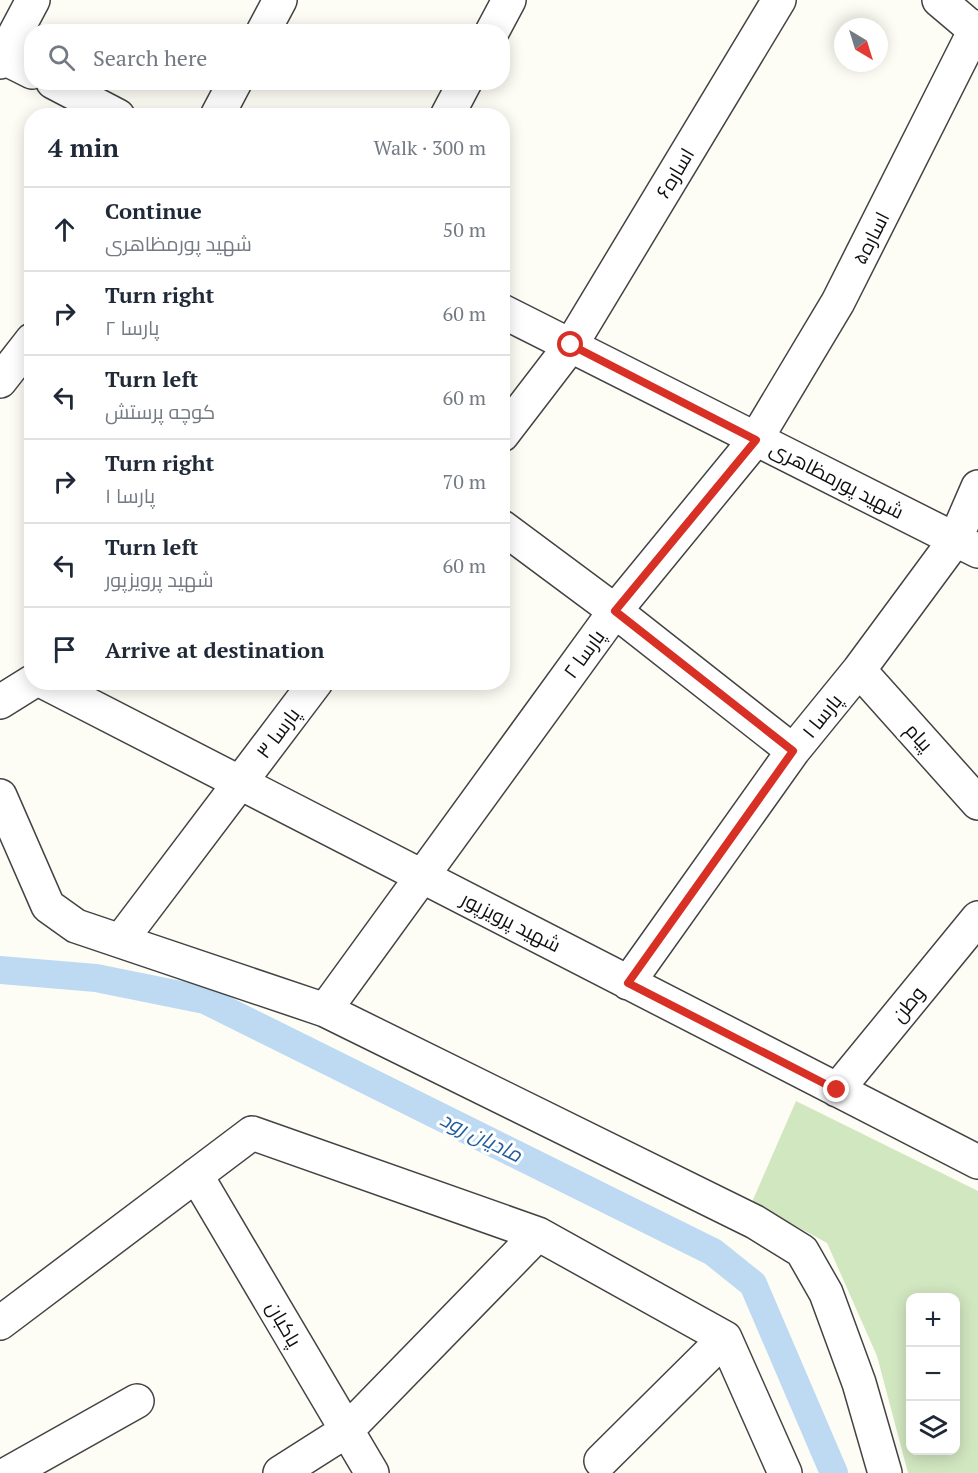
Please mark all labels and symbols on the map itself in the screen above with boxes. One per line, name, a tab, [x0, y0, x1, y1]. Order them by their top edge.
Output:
north arrow	[834, 18, 888, 72]
street label: اساره۶	[649, 143, 700, 203]
street label: اساره۵	[846, 207, 895, 269]
route start	[557, 331, 583, 357]
street label: شهید پورمظاهری	[766, 434, 909, 525]
street label: پارسا ۲	[557, 623, 611, 684]
street label: پارسا ۱	[795, 687, 848, 744]
street label: پارسا ۳	[250, 701, 306, 764]
street label: پیام	[899, 717, 940, 758]
street label: شهید پرویزپور	[456, 884, 566, 958]
street label: وطن	[885, 980, 931, 1028]
route end	[823, 1076, 849, 1102]
water label: مادیان رود	[436, 1104, 528, 1168]
street label: پاکبان	[261, 1296, 309, 1352]

